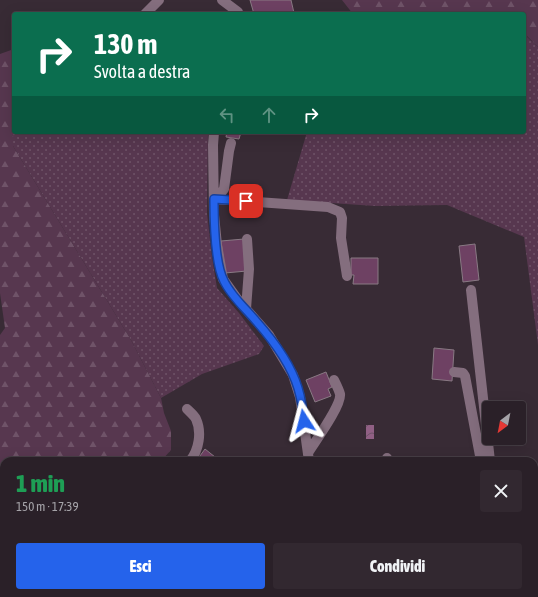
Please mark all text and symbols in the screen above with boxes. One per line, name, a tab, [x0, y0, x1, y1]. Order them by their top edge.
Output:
icon: right	[28, 28, 80, 80]
text: 130 m	[94, 28, 157, 60]
text: Svolta a destra	[94, 61, 190, 82]
icon: left	[216, 104, 238, 126]
icon: ahead	[258, 104, 280, 126]
icon: right	[300, 104, 322, 126]
pin	[229, 184, 263, 218]
icon: arrive	[235, 190, 257, 212]
position arrow	[283, 400, 325, 442]
north arrow	[482, 401, 526, 445]
map controls	[482, 401, 526, 445]
text: 1 min	[16, 470, 65, 497]
button: close	[480, 470, 522, 512]
text: 150 m · 17:39	[16, 499, 79, 514]
button: Esci	[16, 543, 265, 589]
button: Condividi	[273, 543, 522, 589]

